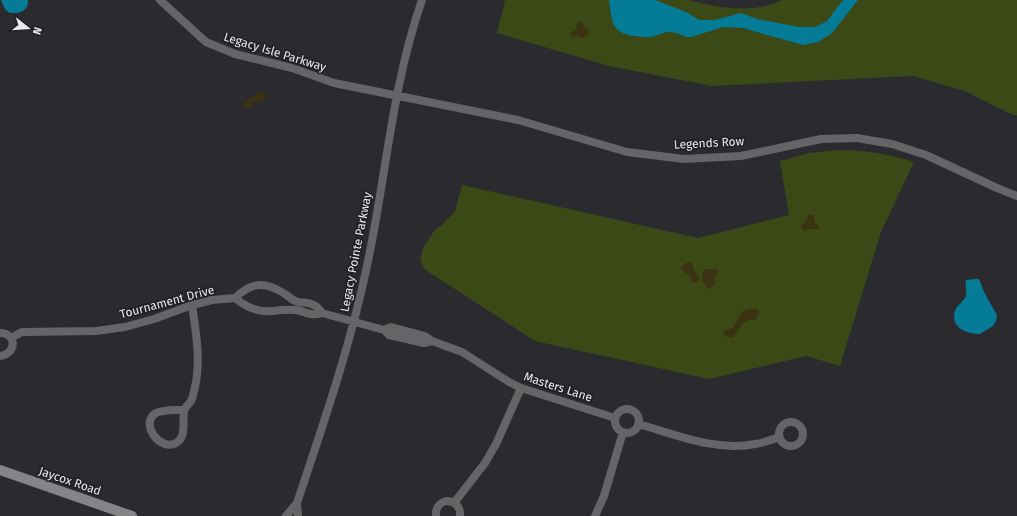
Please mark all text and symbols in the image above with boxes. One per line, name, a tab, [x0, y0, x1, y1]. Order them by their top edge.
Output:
north arrow	[8, 8, 48, 48]
text: N	[30, 25, 44, 36]
street label: Legacy Isle Parkway	[222, 30, 328, 74]
street label: Legends Row	[673, 134, 745, 152]
street label: Legacy Pointe Parkway	[338, 191, 375, 313]
street label: Tournament Drive	[118, 283, 216, 321]
street label: Masters Lane	[522, 369, 594, 405]
street label: Jaycox Road	[37, 464, 103, 498]

